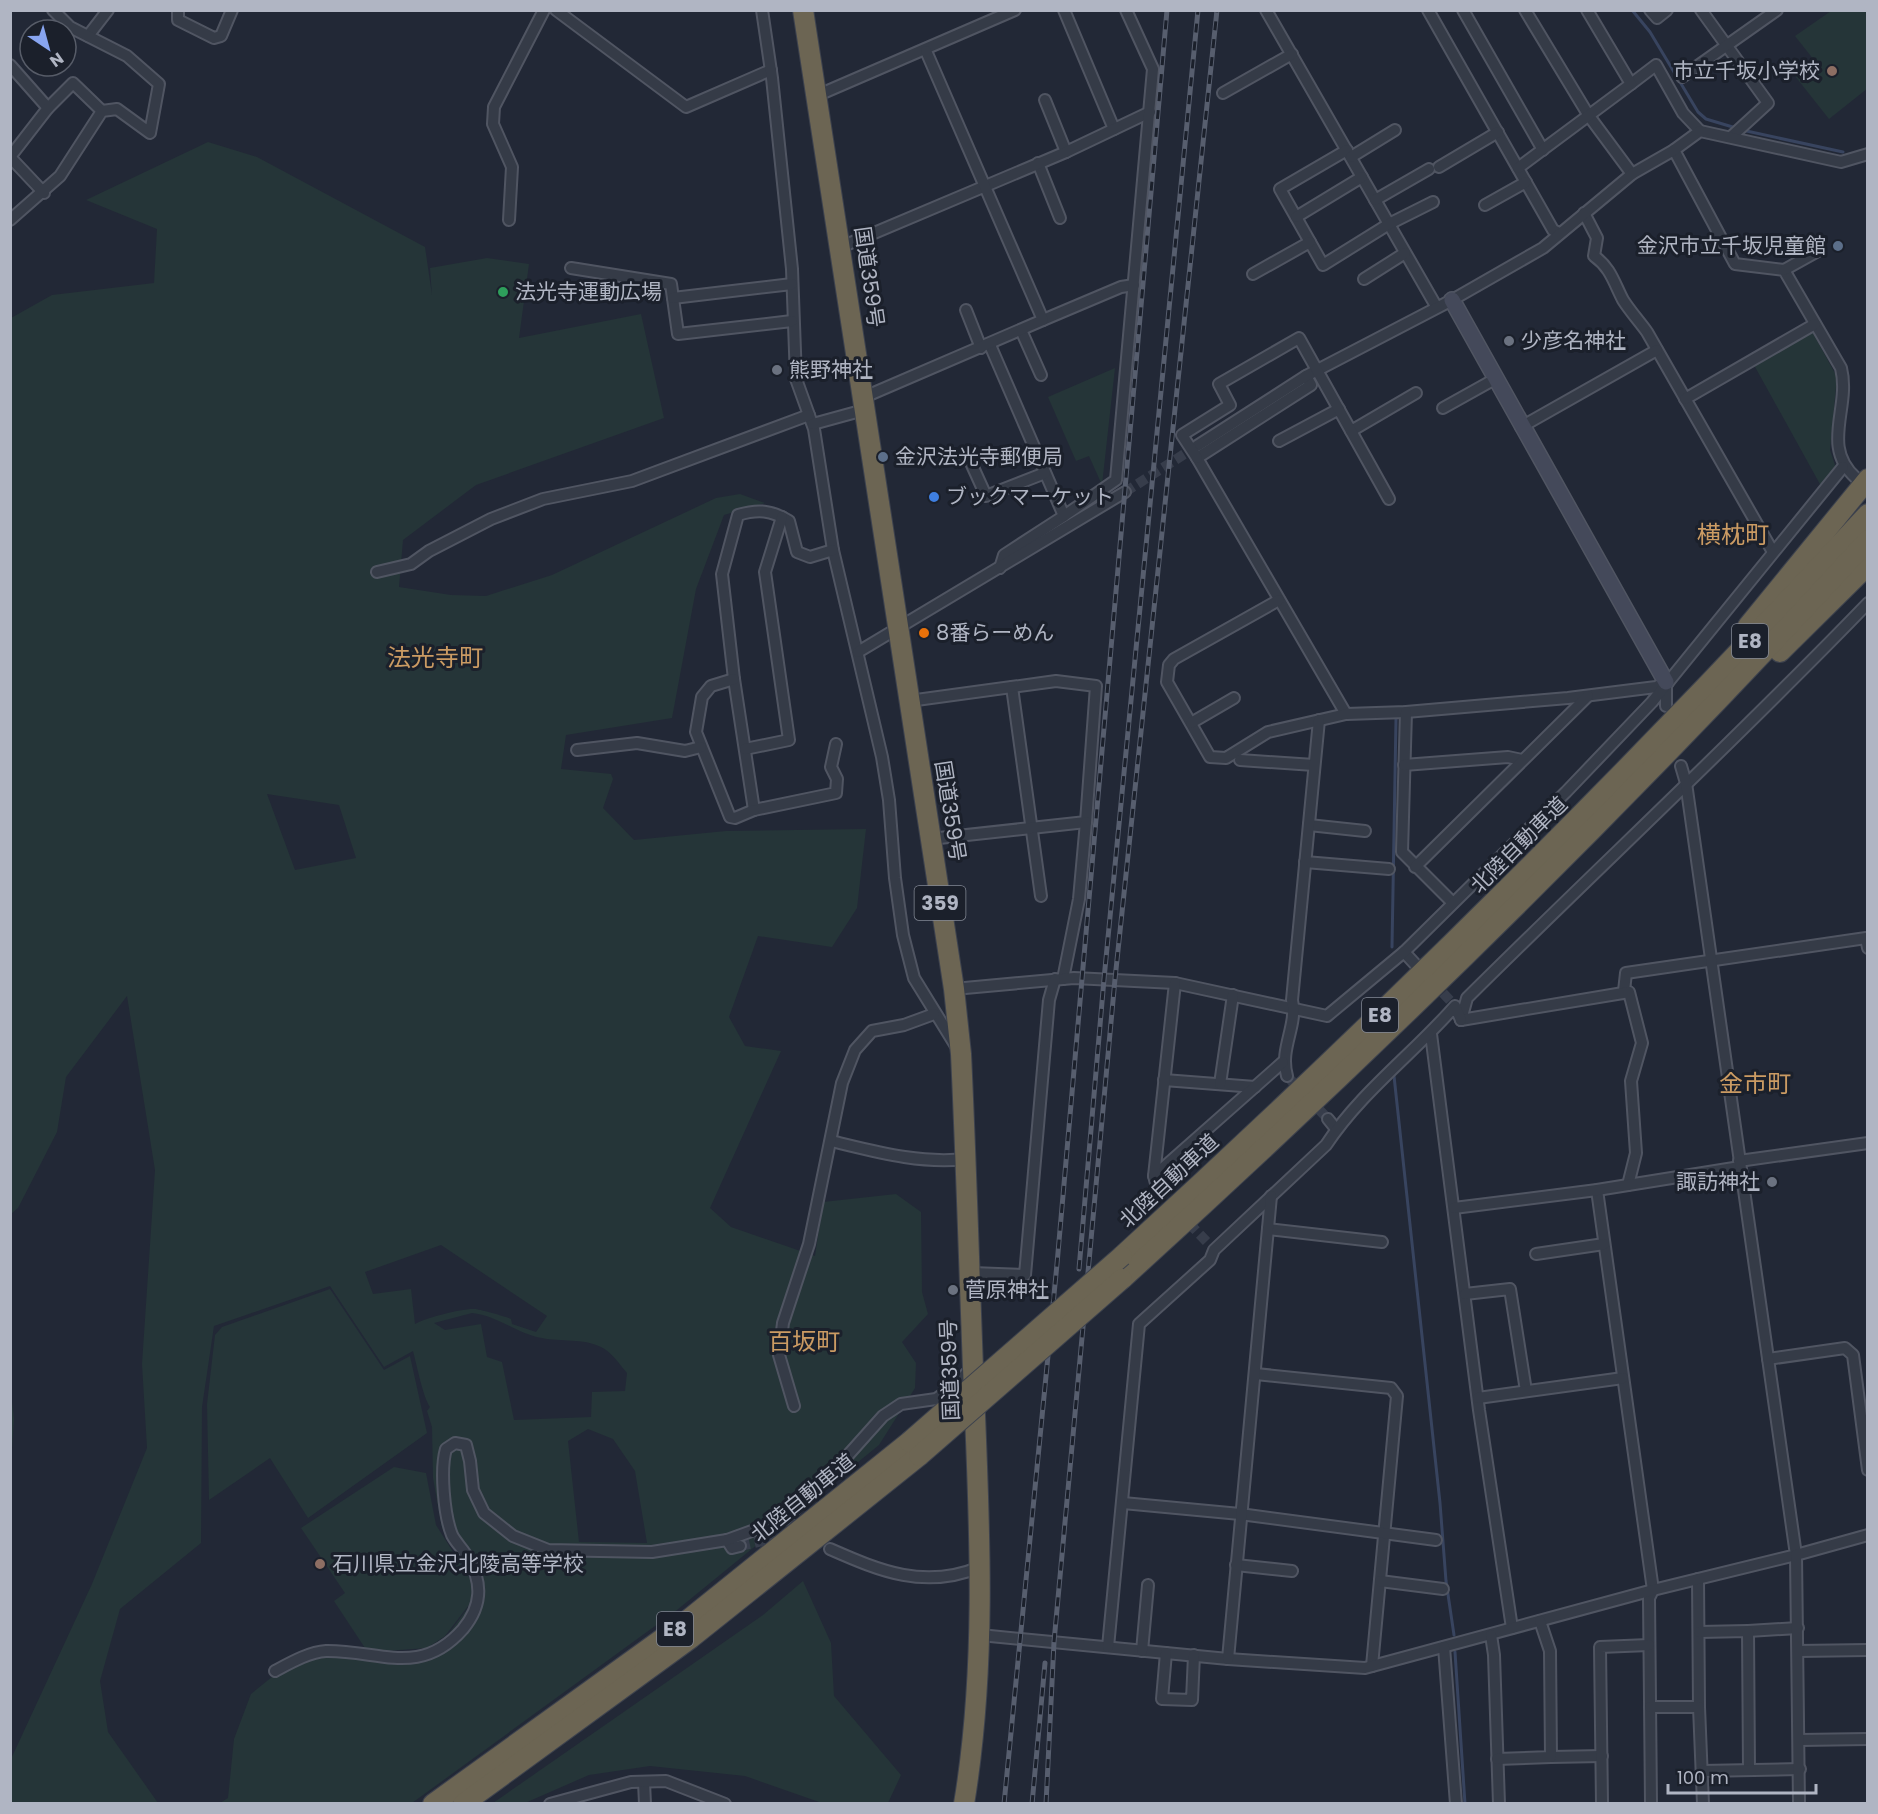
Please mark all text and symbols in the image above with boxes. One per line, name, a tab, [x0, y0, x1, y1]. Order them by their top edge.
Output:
north arrow	[18, 18, 78, 78]
text: N	[45, 47, 68, 73]
place label: 市立千坂小学校	[1673, 56, 1820, 85]
marker: 市立千坂小学校	[1825, 64, 1839, 78]
street label: 国道359号	[848, 225, 891, 329]
place label: 金沢市立千坂児童館	[1637, 231, 1826, 260]
marker: 金沢市立千坂児童館	[1831, 239, 1845, 253]
place label: 法光寺運動広場	[515, 277, 662, 306]
marker: 法光寺運動広場	[496, 285, 510, 299]
place label: 少彦名神社	[1521, 326, 1626, 355]
marker: 少彦名神社	[1502, 334, 1516, 348]
place label: 熊野神社	[789, 355, 873, 384]
marker: 熊野神社	[770, 363, 784, 377]
place label: 金沢法光寺郵便局	[895, 442, 1063, 471]
marker: 金沢法光寺郵便局	[876, 450, 890, 464]
place label: ブックマーケット	[946, 482, 1114, 511]
marker: ブックマーケット	[927, 490, 941, 504]
district label: 横枕町	[1697, 518, 1769, 551]
place label: 8番らーめん	[936, 618, 1054, 647]
road number: E8	[1732, 624, 1768, 658]
marker: 8番らーめん	[917, 626, 931, 640]
district label: 法光寺町	[387, 641, 483, 674]
street label: 国道359号	[928, 758, 973, 863]
street label: 北陸自動車道	[1464, 790, 1573, 899]
road number: 359	[914, 886, 966, 920]
road number: E8	[1362, 998, 1398, 1032]
district label: 金市町	[1719, 1067, 1791, 1100]
street label: 北陸自動車道	[1113, 1127, 1225, 1234]
place label: 諏訪神社	[1676, 1167, 1760, 1196]
marker: 諏訪神社	[1765, 1175, 1779, 1189]
place label: 菅原神社	[965, 1275, 1049, 1304]
marker: 菅原神社	[946, 1283, 960, 1297]
street label: 国道359号	[933, 1319, 966, 1421]
district label: 百坂町	[768, 1325, 840, 1358]
street label: 北陸自動車道	[745, 1447, 861, 1549]
place label: 石川県立金沢北陵高等学校	[332, 1549, 584, 1578]
marker: 石川県立金沢北陵高等学校	[313, 1557, 327, 1571]
road number: E8	[657, 1612, 693, 1646]
scale bar	[1668, 1757, 1816, 1795]
text: 100 m	[1677, 1765, 1729, 1790]

